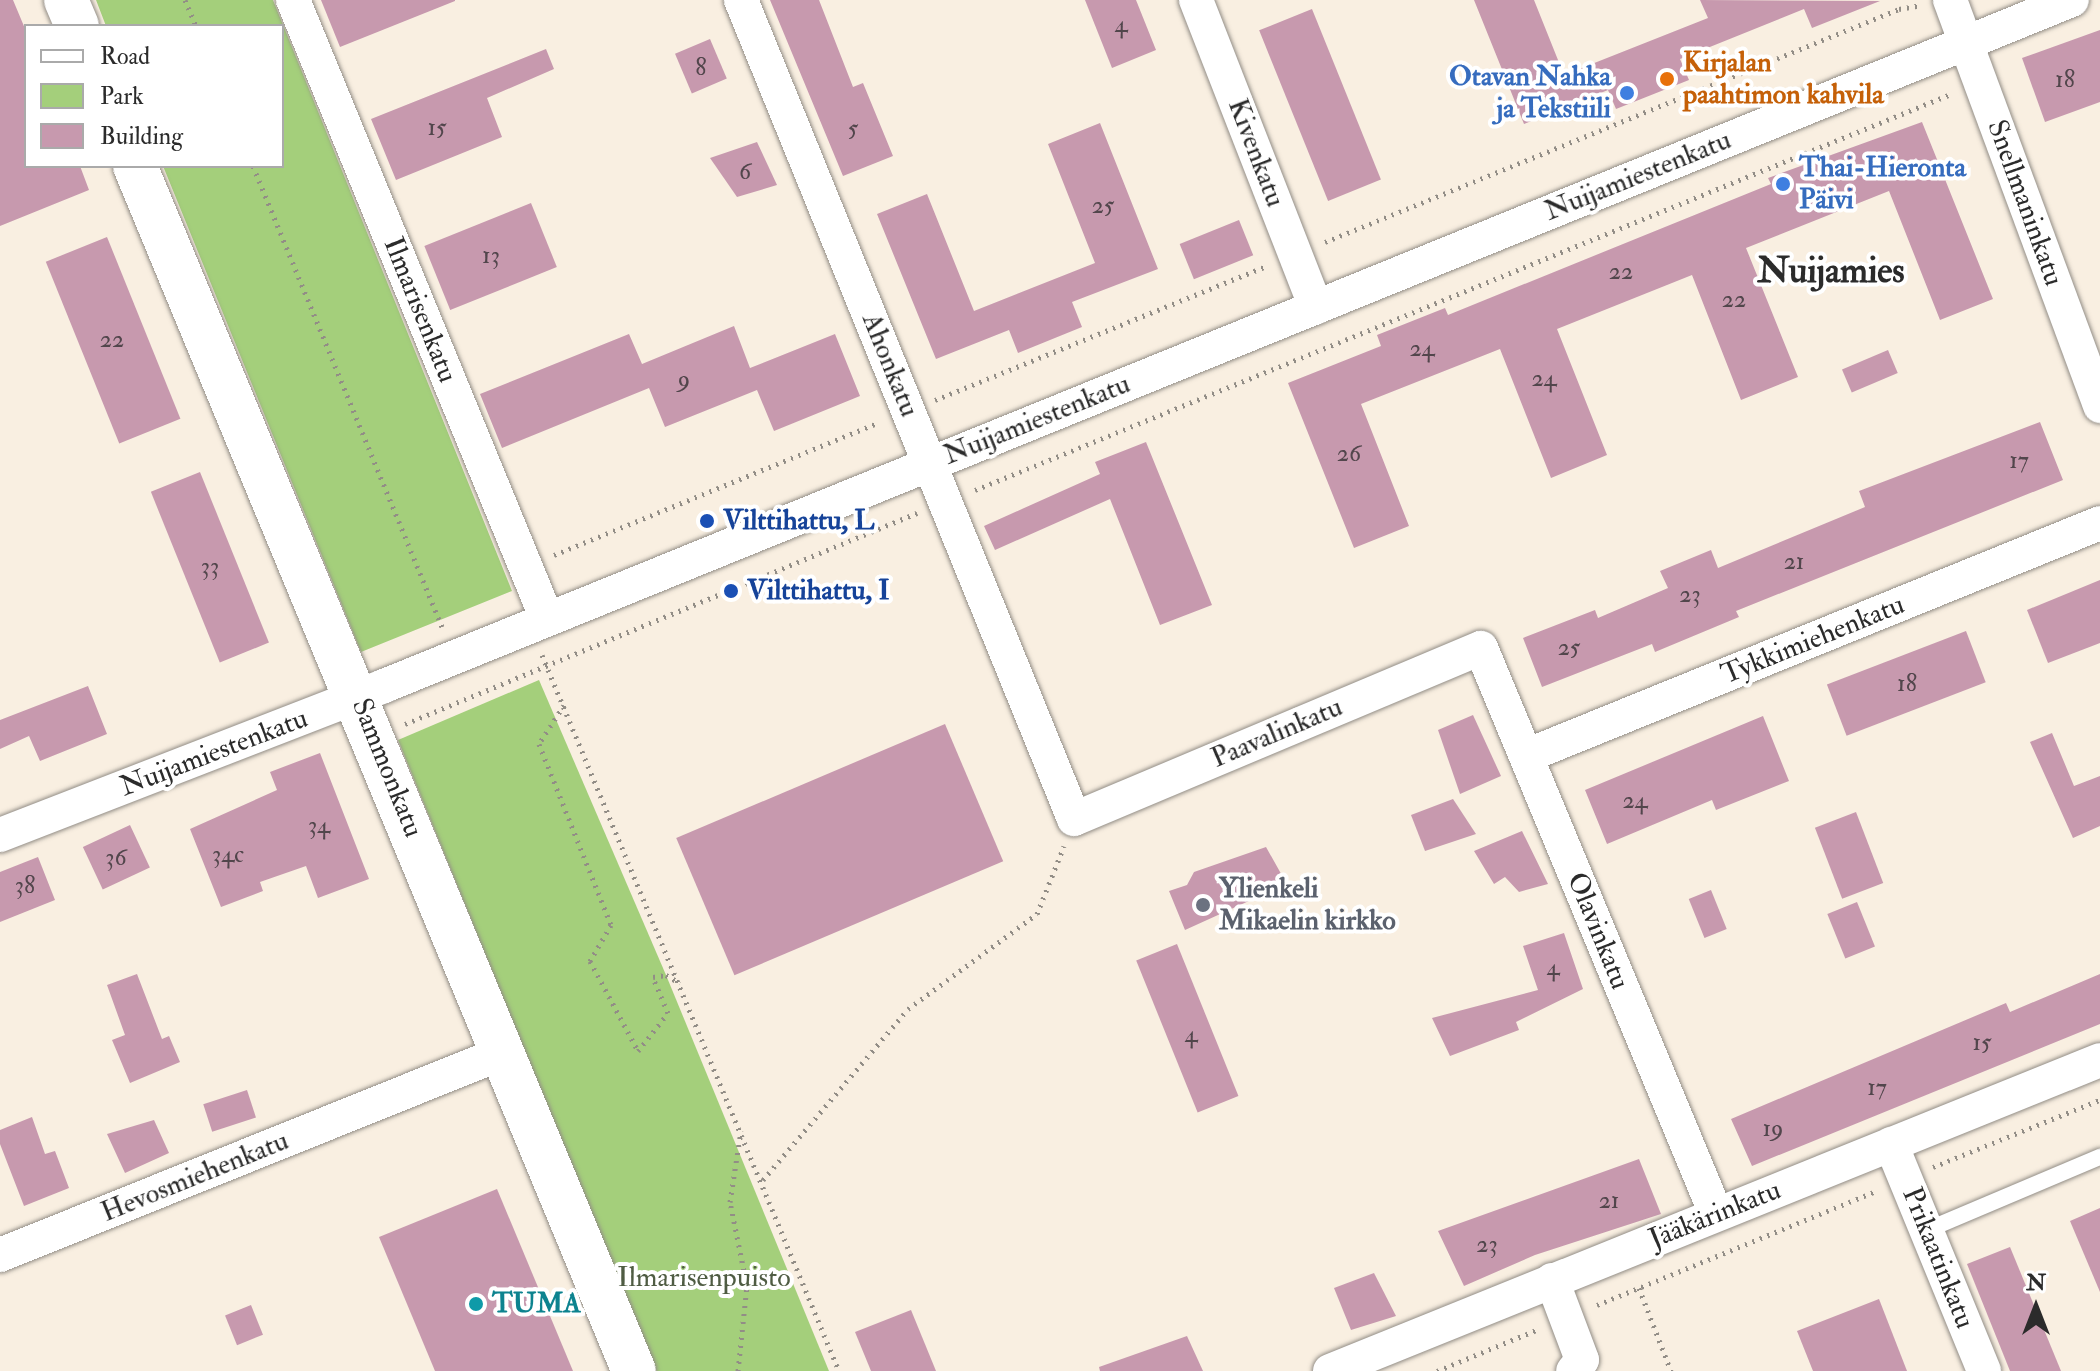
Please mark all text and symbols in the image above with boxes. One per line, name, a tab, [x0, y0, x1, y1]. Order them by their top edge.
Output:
house number: 4	[1115, 11, 1127, 39]
legend	[24, 24, 284, 168]
text: Road	[100, 41, 150, 72]
place label: Kirjalan paahtimon kahvila	[1683, 46, 1884, 112]
house number: 8	[695, 54, 707, 82]
place label: Otavan Nahka ja Tekstiili	[1449, 60, 1611, 126]
house number: 18	[2055, 66, 2075, 94]
marker: Kirjalan paahtimon kahvila	[1658, 70, 1676, 88]
text: Park	[100, 81, 144, 112]
marker: Otavan Nahka ja Tekstiili	[1618, 84, 1636, 102]
street label: Kivenkatu	[1220, 94, 1292, 212]
house number: 15	[427, 114, 447, 142]
house number: 5	[848, 115, 858, 143]
street label: Snellmaninkatu	[1979, 116, 2071, 290]
text: Building	[100, 121, 183, 152]
street label: Nuijamiestenkatu	[1540, 123, 1736, 229]
place label: Thai-Hieronta Päivi	[1799, 151, 1966, 217]
house number: 6	[739, 158, 751, 186]
marker: Thai-Hieronta Päivi	[1774, 175, 1792, 193]
house number: 25	[1092, 192, 1114, 220]
street label: Ilmarisenkatu	[376, 233, 464, 387]
house number: 13	[482, 242, 500, 270]
district label: Nuijamies	[1757, 249, 1905, 293]
house number: 22	[1609, 258, 1633, 286]
house number: 22	[1722, 286, 1746, 314]
street label: Ahonkatu	[854, 308, 926, 422]
house number: 22	[100, 326, 124, 354]
house number: 24	[1409, 335, 1435, 363]
house number: 24	[1531, 365, 1557, 393]
house number: 9	[678, 366, 690, 394]
street label: Nuijamiestenkatu	[939, 367, 1135, 473]
house number: 26	[1337, 440, 1361, 468]
house number: 17	[2009, 447, 2029, 475]
place label: Vilttihattu, L	[723, 504, 874, 538]
marker: Vilttihattu, L	[698, 512, 716, 530]
house number: 21	[1784, 548, 1804, 576]
house number: 33	[201, 553, 219, 581]
place label: Vilttihattu, I	[747, 574, 889, 608]
house number: 23	[1679, 581, 1701, 609]
marker: Vilttihattu, I	[722, 582, 740, 600]
street label: Tykkimiehenkatu	[1717, 588, 1909, 692]
house number: 25	[1558, 634, 1580, 662]
house number: 18	[1897, 670, 1917, 698]
street label: Paavalinkatu	[1206, 690, 1348, 776]
street label: Sammonkatu	[344, 694, 430, 842]
street label: Nuijamiestenkatu	[116, 702, 312, 804]
house number: 24	[1622, 787, 1648, 815]
house number: 34	[308, 812, 330, 840]
house number: 34c	[212, 841, 244, 869]
house number: 36	[105, 844, 127, 872]
street label: Olavinkatu	[1559, 868, 1637, 994]
house number: 38	[15, 872, 35, 900]
place label: Ylienkeli Mikaelin kirkko	[1219, 872, 1396, 938]
marker: Ylienkeli Mikaelin kirkko	[1194, 896, 1212, 914]
house number: 4	[1547, 954, 1559, 982]
house number: 4	[1185, 1021, 1197, 1049]
house number: 15	[1972, 1029, 1992, 1057]
house number: 17	[1867, 1074, 1887, 1102]
house number: 19	[1763, 1115, 1783, 1143]
street label: Hevosmiehenkatu	[96, 1124, 294, 1230]
street label: Jääkärinkatu	[1644, 1173, 1786, 1257]
street label: Prikaatinkatu	[1894, 1182, 1982, 1334]
house number: 21	[1599, 1187, 1619, 1215]
house number: 23	[1476, 1231, 1498, 1259]
park label: Ilmarisenpuisto	[617, 1261, 791, 1295]
north arrow	[1996, 1267, 2076, 1347]
text: N	[2026, 1269, 2046, 1297]
place label: TUMA	[492, 1287, 581, 1321]
marker: TUMA	[467, 1295, 485, 1313]

